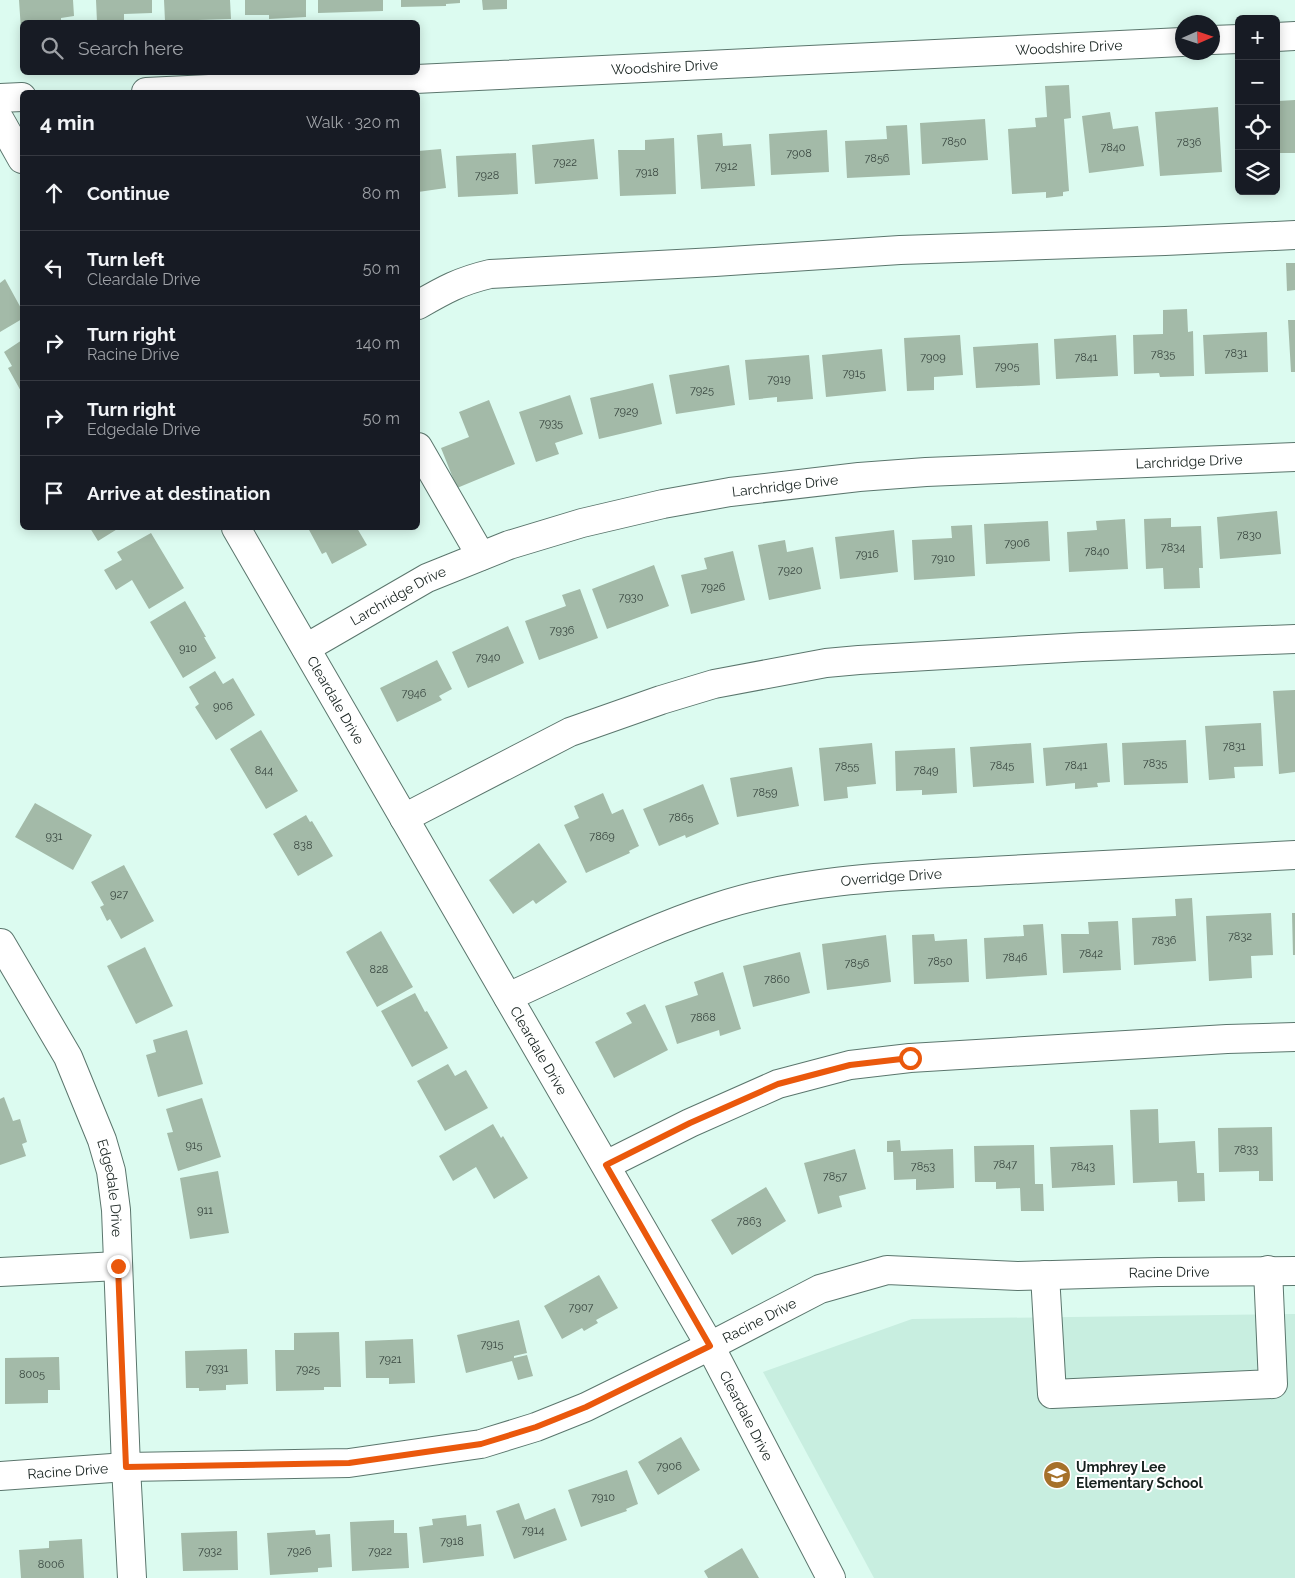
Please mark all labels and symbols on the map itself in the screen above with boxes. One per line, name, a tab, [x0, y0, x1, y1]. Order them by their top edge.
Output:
north arrow	[1175, 15, 1220, 60]
street label: Woodshire Drive	[1015, 37, 1123, 58]
street label: Woodshire Drive	[611, 56, 718, 78]
house number: 7850	[941, 135, 967, 148]
house number: 7836	[1177, 136, 1202, 149]
house number: 7840	[1100, 141, 1126, 154]
house number: 7908	[786, 147, 812, 160]
house number: 7856	[864, 152, 890, 165]
house number: 7922	[553, 156, 577, 169]
house number: 7912	[715, 160, 738, 173]
house number: 7918	[635, 166, 659, 179]
house number: 7928	[475, 169, 499, 182]
house number: 7831	[1225, 347, 1248, 360]
house number: 7835	[1151, 348, 1175, 361]
house number: 7909	[920, 351, 946, 364]
house number: 7841	[1074, 351, 1098, 364]
house number: 7905	[994, 360, 1020, 373]
house number: 7915	[842, 367, 866, 380]
house number: 7919	[767, 373, 791, 386]
house number: 7925	[690, 384, 714, 397]
house number: 7929	[614, 405, 638, 418]
house number: 7935	[539, 417, 563, 430]
street label: Larchridge Drive	[1135, 451, 1243, 471]
street label: Larchridge Drive	[731, 471, 839, 500]
house number: 7830	[1236, 529, 1262, 542]
house number: 7906	[1004, 537, 1030, 550]
house number: 7834	[1161, 541, 1185, 554]
house number: 7840	[1084, 545, 1110, 558]
house number: 7916	[855, 548, 879, 561]
house number: 7910	[931, 552, 955, 565]
street label: Larchridge Drive	[347, 563, 448, 629]
house number: 7920	[778, 564, 803, 577]
house number: 7926	[701, 581, 726, 594]
house number: 7930	[619, 591, 644, 604]
house number: 7936	[550, 624, 575, 637]
house number: 910	[179, 642, 197, 655]
house number: 7940	[475, 651, 501, 664]
street label: Cleardale Drive	[304, 653, 368, 747]
house number: 7946	[402, 687, 427, 700]
house number: 906	[213, 700, 233, 713]
house number: 7831	[1223, 740, 1246, 753]
house number: 7835	[1143, 757, 1167, 770]
house number: 7845	[990, 759, 1014, 772]
house number: 7841	[1064, 759, 1088, 772]
house number: 7855	[835, 760, 859, 773]
house number: 844	[255, 764, 273, 777]
house number: 7849	[914, 764, 938, 777]
house number: 7859	[753, 786, 777, 799]
house number: 7865	[668, 811, 694, 824]
house number: 931	[45, 830, 63, 843]
house number: 7869	[589, 830, 615, 843]
house number: 838	[294, 839, 312, 852]
street label: Overridge Drive	[840, 866, 942, 889]
house number: 927	[110, 888, 128, 901]
house number: 7832	[1228, 930, 1252, 943]
house number: 7836	[1152, 934, 1177, 947]
house number: 7842	[1079, 947, 1103, 960]
house number: 7846	[1002, 951, 1028, 964]
house number: 7850	[927, 955, 953, 968]
house number: 7856	[844, 957, 870, 970]
house number: 828	[370, 963, 388, 976]
house number: 7860	[764, 973, 790, 986]
street label: Cleardale Drive	[507, 1004, 571, 1098]
house number: 7868	[690, 1011, 716, 1024]
route start	[899, 1047, 922, 1070]
street label: Edgedale Drive	[94, 1137, 125, 1237]
house number: 915	[185, 1139, 203, 1152]
house number: 7833	[1234, 1143, 1258, 1156]
house number: 7847	[993, 1158, 1017, 1171]
house number: 7853	[911, 1160, 935, 1173]
house number: 7843	[1071, 1160, 1095, 1173]
house number: 7857	[823, 1170, 847, 1183]
house number: 911	[197, 1204, 213, 1217]
house number: 7863	[737, 1215, 762, 1228]
route end	[107, 1255, 130, 1278]
street label: Racine Drive	[1128, 1264, 1209, 1281]
street label: Racine Drive	[720, 1295, 799, 1346]
house number: 7907	[569, 1301, 594, 1314]
house number: 7915	[480, 1338, 504, 1351]
house number: 7921	[379, 1353, 402, 1366]
house number: 7931	[206, 1362, 229, 1375]
house number: 7925	[296, 1363, 320, 1376]
house number: 8005	[19, 1368, 45, 1381]
street label: Cleardale Drive	[716, 1368, 776, 1463]
place label: Umphrey Lee Elementary School	[1076, 1459, 1204, 1491]
street label: Racine Drive	[27, 1460, 109, 1482]
house number: 7906	[656, 1460, 682, 1473]
school or university icon: Umphrey Lee Elementary School	[1042, 1460, 1072, 1490]
house number: 7910	[591, 1491, 615, 1504]
house number: 7914	[521, 1524, 545, 1537]
house number: 7918	[440, 1535, 464, 1548]
house number: 7932	[198, 1545, 222, 1558]
house number: 7926	[287, 1545, 312, 1558]
house number: 7922	[368, 1545, 392, 1558]
house number: 8006	[38, 1558, 65, 1571]

